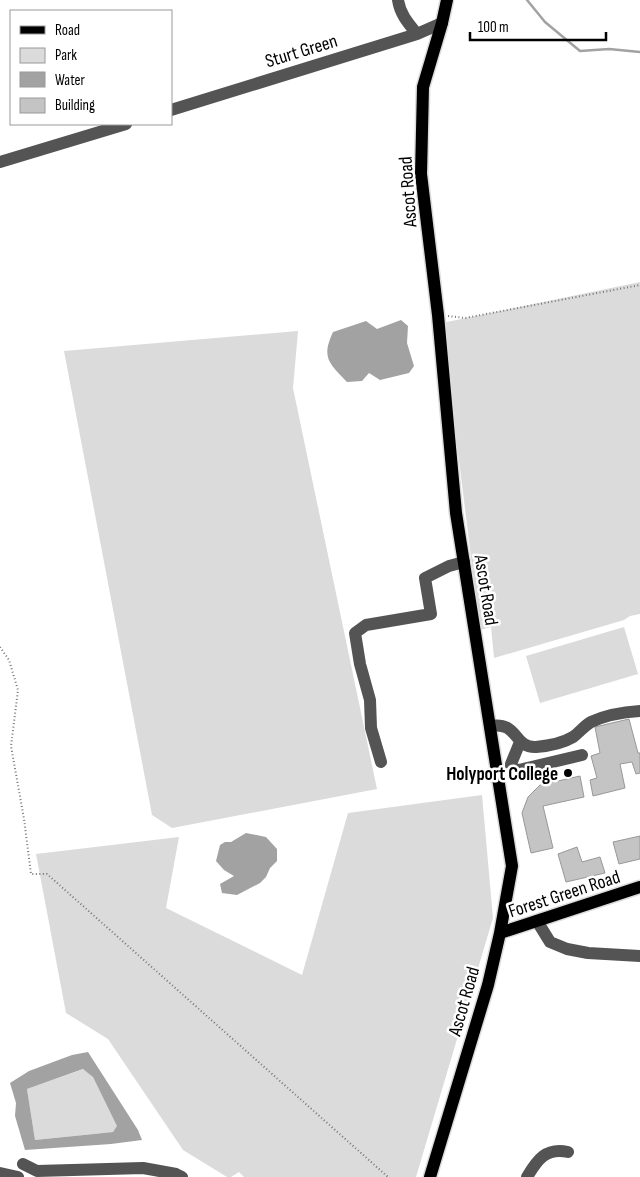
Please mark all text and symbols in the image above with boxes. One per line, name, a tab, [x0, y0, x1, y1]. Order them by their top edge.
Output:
legend	[10, 10, 172, 125]
scale bar	[470, 10, 606, 42]
text: 100 m	[478, 18, 509, 37]
text: Road	[55, 21, 80, 40]
street label: Sturt Green	[262, 30, 340, 73]
text: Park	[55, 46, 77, 65]
text: Water	[55, 71, 86, 90]
text: Building	[55, 96, 95, 115]
street label: Ascot Road	[395, 156, 423, 229]
street label: Ascot Road	[468, 552, 502, 627]
place label: Holyport College	[446, 763, 558, 786]
marker: Holyport College	[562, 767, 574, 779]
street label: Forest Green Road	[506, 866, 623, 923]
street label: Ascot Road	[443, 964, 485, 1040]

